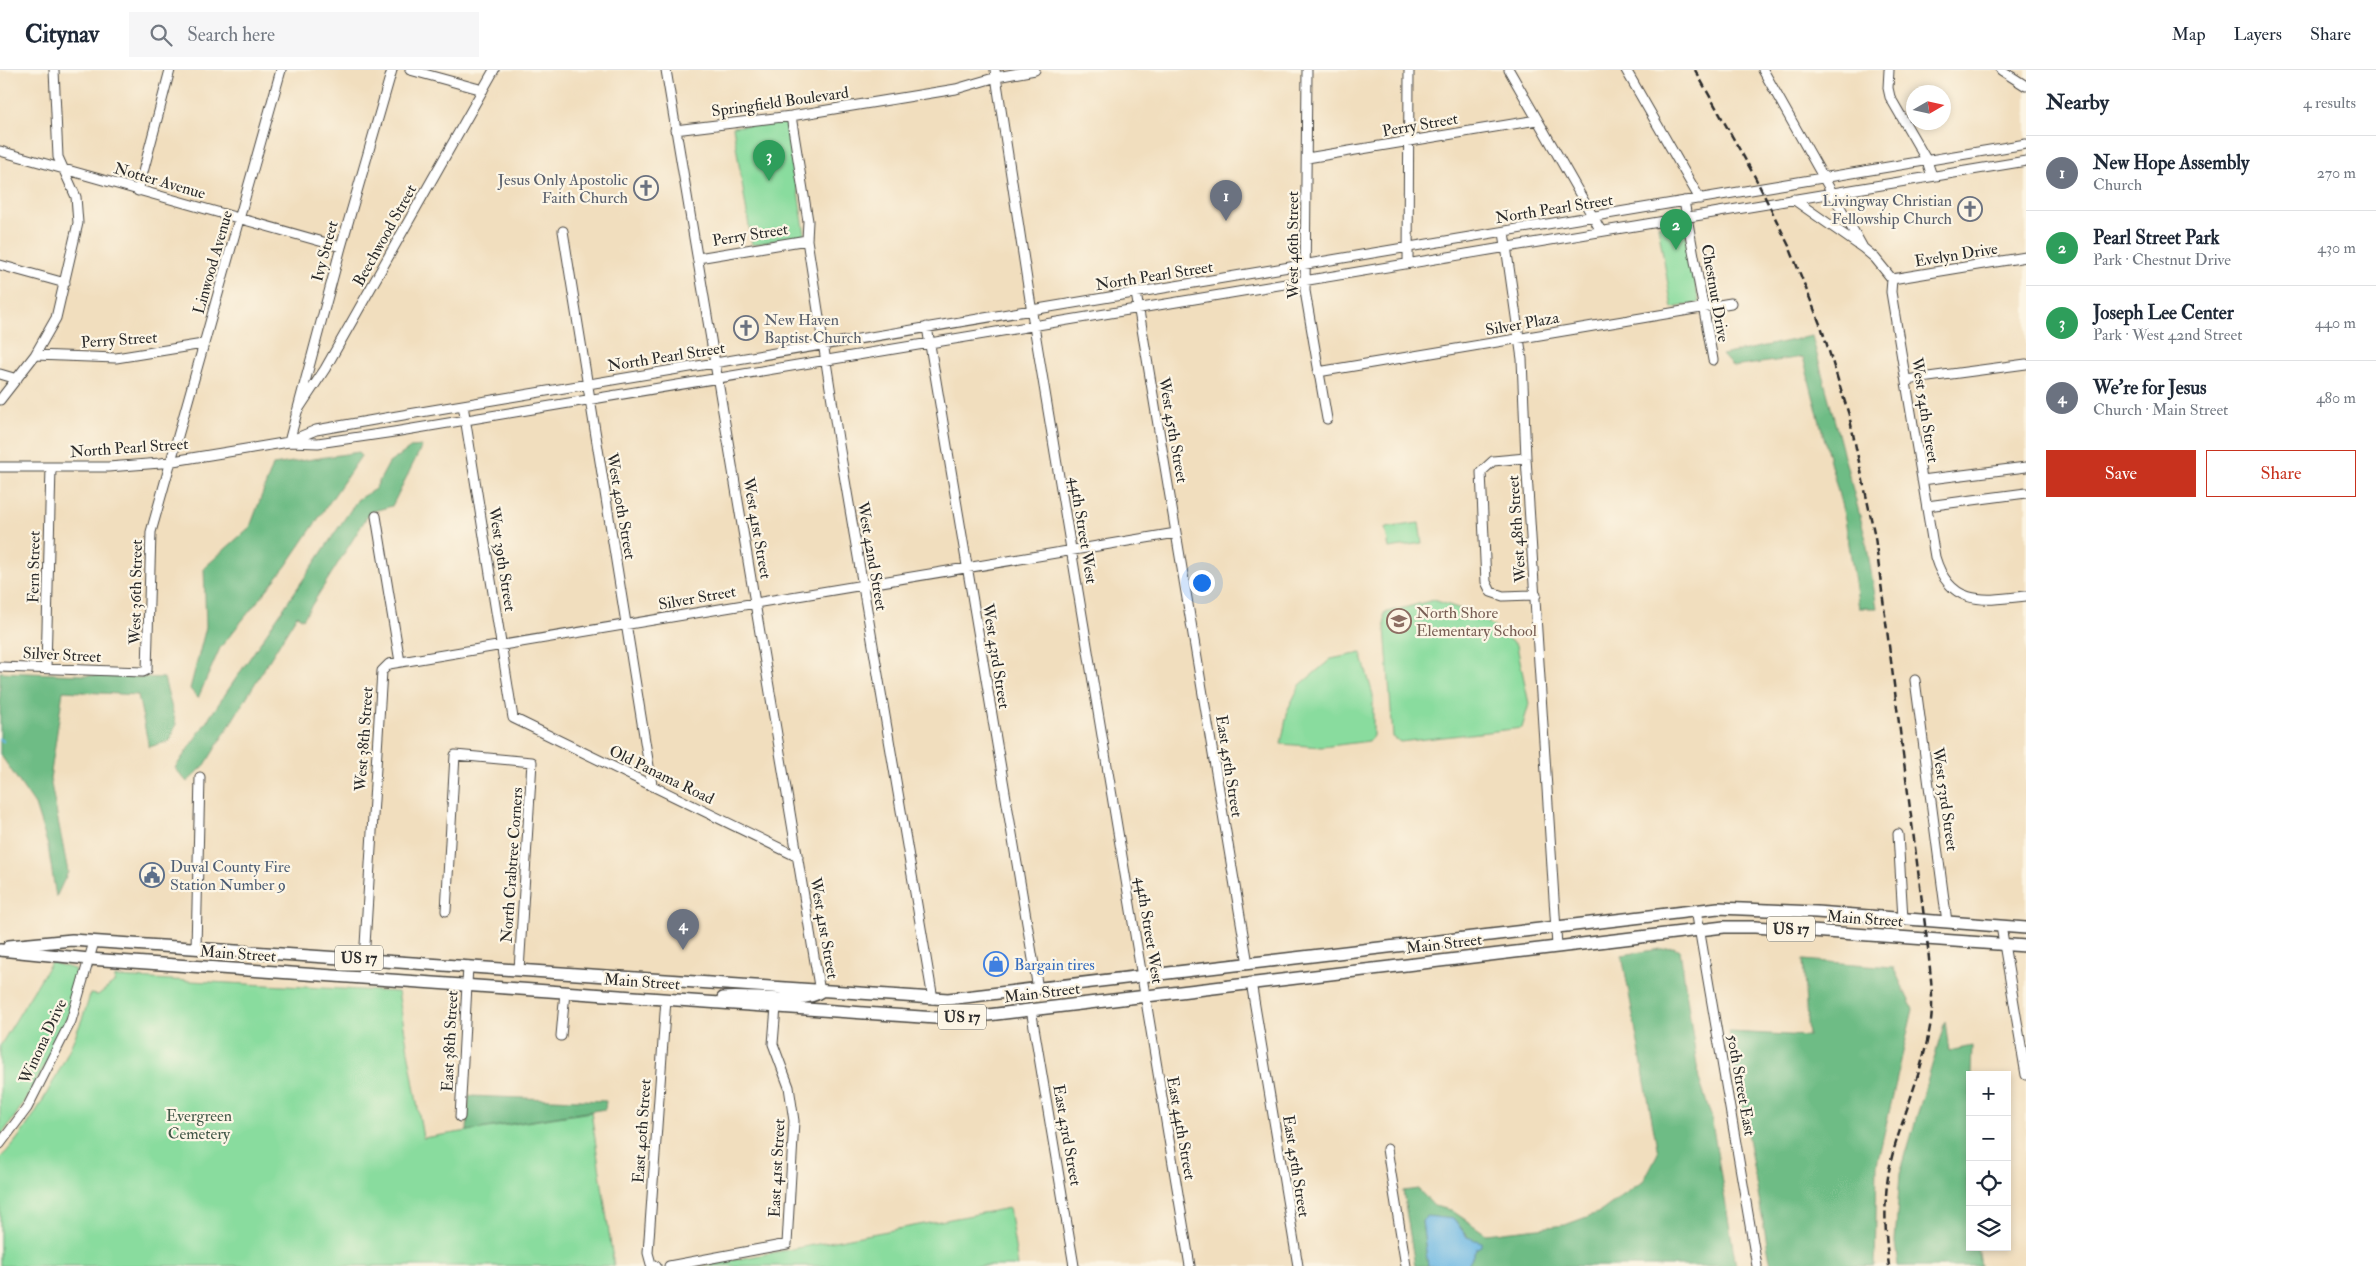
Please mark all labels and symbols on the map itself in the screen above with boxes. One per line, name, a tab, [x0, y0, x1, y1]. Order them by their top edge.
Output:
street label: Springfield Boulevard	[710, 82, 850, 123]
north arrow	[1906, 85, 1951, 130]
street label: Perry Street	[1381, 108, 1460, 141]
pin: 3	[753, 140, 785, 181]
street label: Notter Avenue	[112, 158, 208, 204]
place label: Jesus Only Apostolic Faith Church	[497, 170, 629, 208]
church icon: Jesus Only Apostolic Faith Church	[633, 175, 659, 201]
pin: 1	[1210, 180, 1242, 221]
street label: Beechwood Street	[349, 181, 421, 290]
street label: North Pearl Street	[1494, 190, 1614, 228]
street label: West 46th Street	[1283, 191, 1303, 300]
place label: Livingway Christian Fellowship Church	[1822, 191, 1953, 230]
church icon: Livingway Christian Fellowship Church	[1957, 196, 1983, 222]
street label: Linwood Avenue	[189, 208, 237, 316]
pin: 2	[1660, 209, 1692, 250]
street label: Ivy Street	[307, 219, 343, 284]
street label: Perry Street	[711, 219, 790, 251]
street label: Evelyn Drive	[1913, 238, 1999, 271]
street label: Chestnut Drive	[1697, 243, 1734, 344]
street label: North Pearl Street	[1094, 257, 1214, 295]
street label: Silver Plaza	[1484, 308, 1561, 340]
place label: New Haven Baptist Church	[764, 310, 862, 349]
church icon: New Haven Baptist Church	[733, 315, 759, 341]
street label: Perry Street	[80, 327, 158, 353]
street label: North Pearl Street	[606, 338, 726, 376]
street label: West 54th Street	[1907, 355, 1943, 464]
street label: West 45th Street	[1154, 375, 1192, 484]
street label: North Pearl Street	[69, 434, 189, 462]
street label: West 40th Street	[602, 450, 640, 561]
street label: West 41st Street	[738, 475, 776, 580]
street label: 44th Street West	[1065, 475, 1101, 585]
street label: West 48th Street	[1503, 475, 1531, 584]
street label: West 42nd Street	[852, 499, 891, 612]
street label: West 39th Street	[484, 505, 520, 613]
street label: Fern Street	[23, 531, 45, 603]
street label: West 36th Street	[125, 539, 147, 646]
your location	[1189, 570, 1215, 596]
street label: Silver Street	[657, 581, 738, 615]
street label: West 43rd Street	[978, 601, 1014, 710]
place label: North Shore Elementary School	[1416, 603, 1537, 641]
school or university icon: North Shore Elementary School	[1386, 608, 1412, 634]
street label: Silver Street	[22, 643, 102, 667]
street label: West 38th Street	[350, 686, 378, 793]
street label: East 45th Street	[1211, 714, 1247, 819]
street label: Old Panama Road	[606, 741, 717, 809]
street label: West 53rd Street	[1928, 745, 1962, 852]
street label: North Crabtree Corners	[497, 786, 527, 944]
place label: Duval County Fire Station Number 9	[170, 857, 291, 895]
public building icon: Duval County Fire Station Number 9	[139, 862, 165, 888]
street label: West 41st Street	[805, 875, 843, 980]
street label: 44th Street West	[1131, 875, 1167, 985]
street label: Main Street	[1826, 906, 1904, 932]
pin: 4	[667, 909, 699, 950]
road number: US 17	[1767, 916, 1815, 942]
street label: Main Street	[1405, 929, 1483, 959]
street label: Main Street	[199, 941, 277, 967]
road number: US 17	[335, 946, 383, 970]
shop icon: Bargain tires	[983, 951, 1009, 977]
place label: Bargain tires	[1014, 955, 1095, 975]
street label: Main Street	[603, 969, 681, 995]
street label: Main Street	[1003, 978, 1081, 1008]
street label: East 38th Street	[437, 990, 463, 1092]
street label: Winona Drive	[14, 996, 71, 1088]
road number: US 17	[938, 1004, 986, 1030]
street label: 50th Street East	[1722, 1033, 1760, 1138]
street label: East 44th Street	[1162, 1075, 1200, 1182]
street label: East 40th Street	[628, 1078, 656, 1184]
street label: East 43rd Street	[1048, 1083, 1086, 1187]
park label: Evergreen Cemetery	[166, 1106, 232, 1144]
street label: East 45th Street	[1278, 1114, 1314, 1219]
street label: East 41st Street	[764, 1118, 790, 1218]

